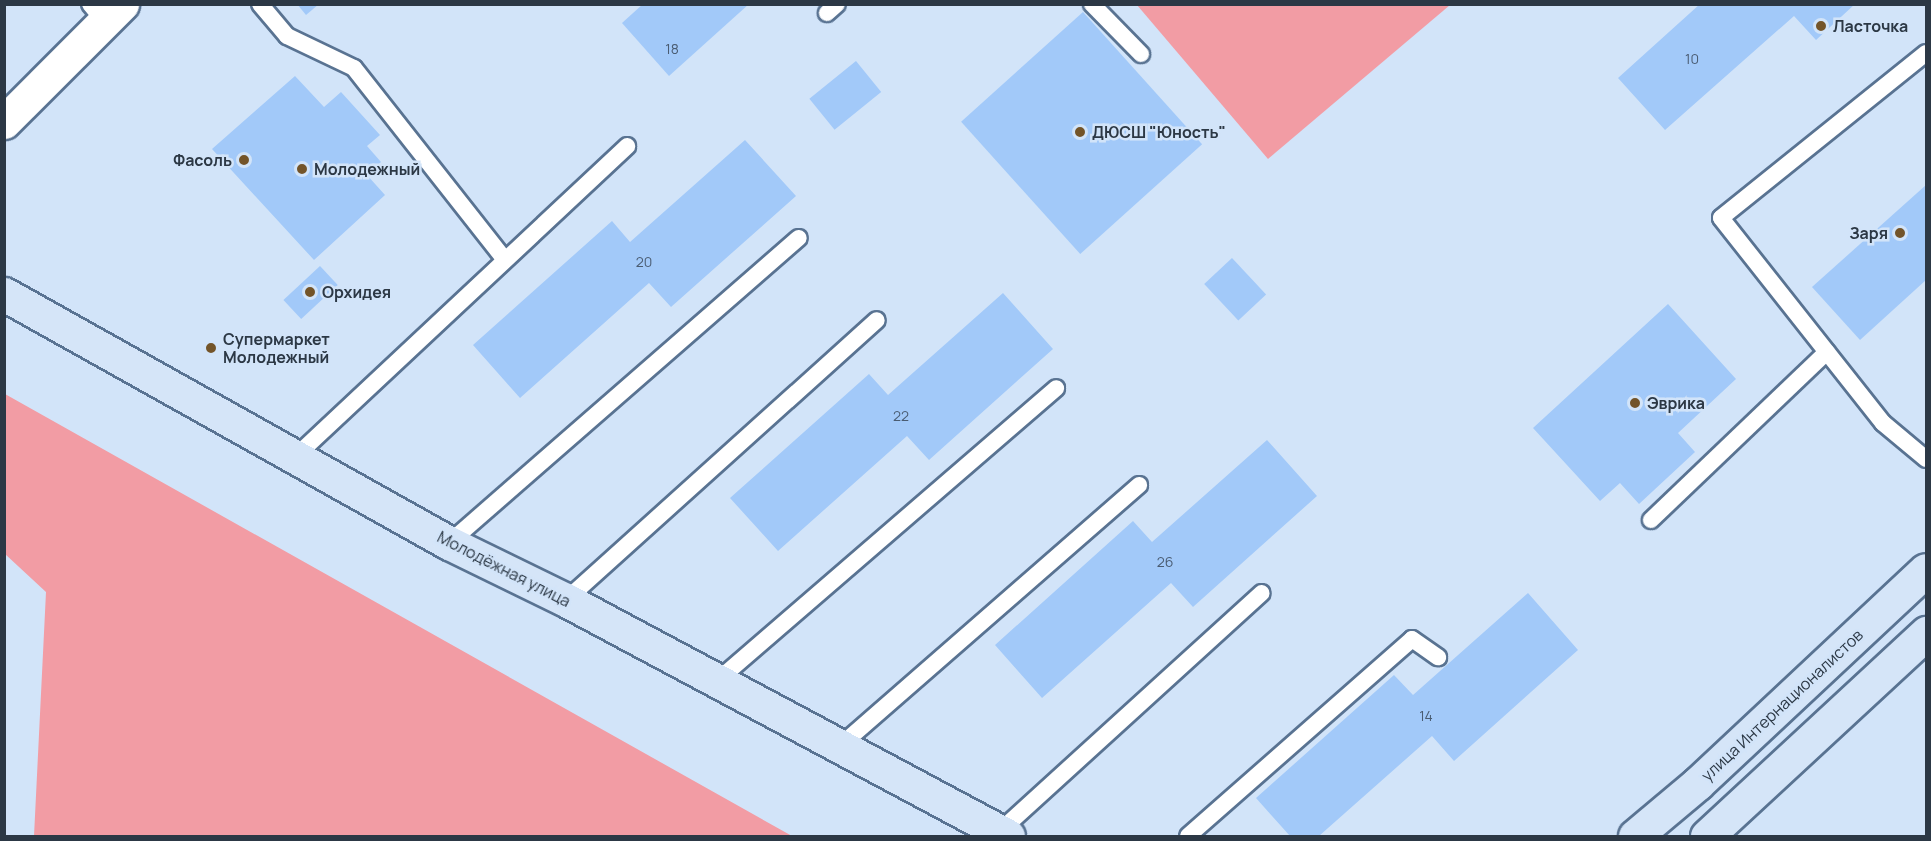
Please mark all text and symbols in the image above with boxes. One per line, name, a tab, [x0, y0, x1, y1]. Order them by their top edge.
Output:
place label: Ласточка	[1833, 16, 1908, 36]
marker: Ласточка	[1814, 19, 1828, 33]
house number: 18	[665, 41, 679, 57]
house number: 10	[1685, 51, 1699, 67]
place label: ДЮСШ "Юность"	[1092, 122, 1226, 142]
marker: ДЮСШ "Юность"	[1073, 125, 1087, 139]
place label: Фасоль	[173, 150, 232, 170]
marker: Фасоль	[237, 153, 251, 167]
place label: Молодежный	[314, 159, 420, 179]
marker: Молодежный	[295, 162, 309, 176]
place label: Заря	[1849, 223, 1888, 243]
marker: Заря	[1893, 226, 1907, 240]
house number: 20	[636, 254, 652, 270]
place label: Орхидея	[322, 282, 391, 302]
marker: Орхидея	[303, 285, 317, 299]
place label: Супермаркет Молодежный	[223, 329, 330, 367]
marker: Супермаркет Молодежный	[204, 341, 218, 355]
place label: Эврика	[1647, 393, 1705, 413]
marker: Эврика	[1628, 396, 1642, 410]
house number: 22	[893, 408, 909, 424]
street label: Молодёжная улица	[434, 527, 574, 611]
house number: 26	[1157, 554, 1173, 570]
street label: улица Интернационалистов	[1697, 625, 1867, 785]
house number: 14	[1419, 708, 1433, 724]

